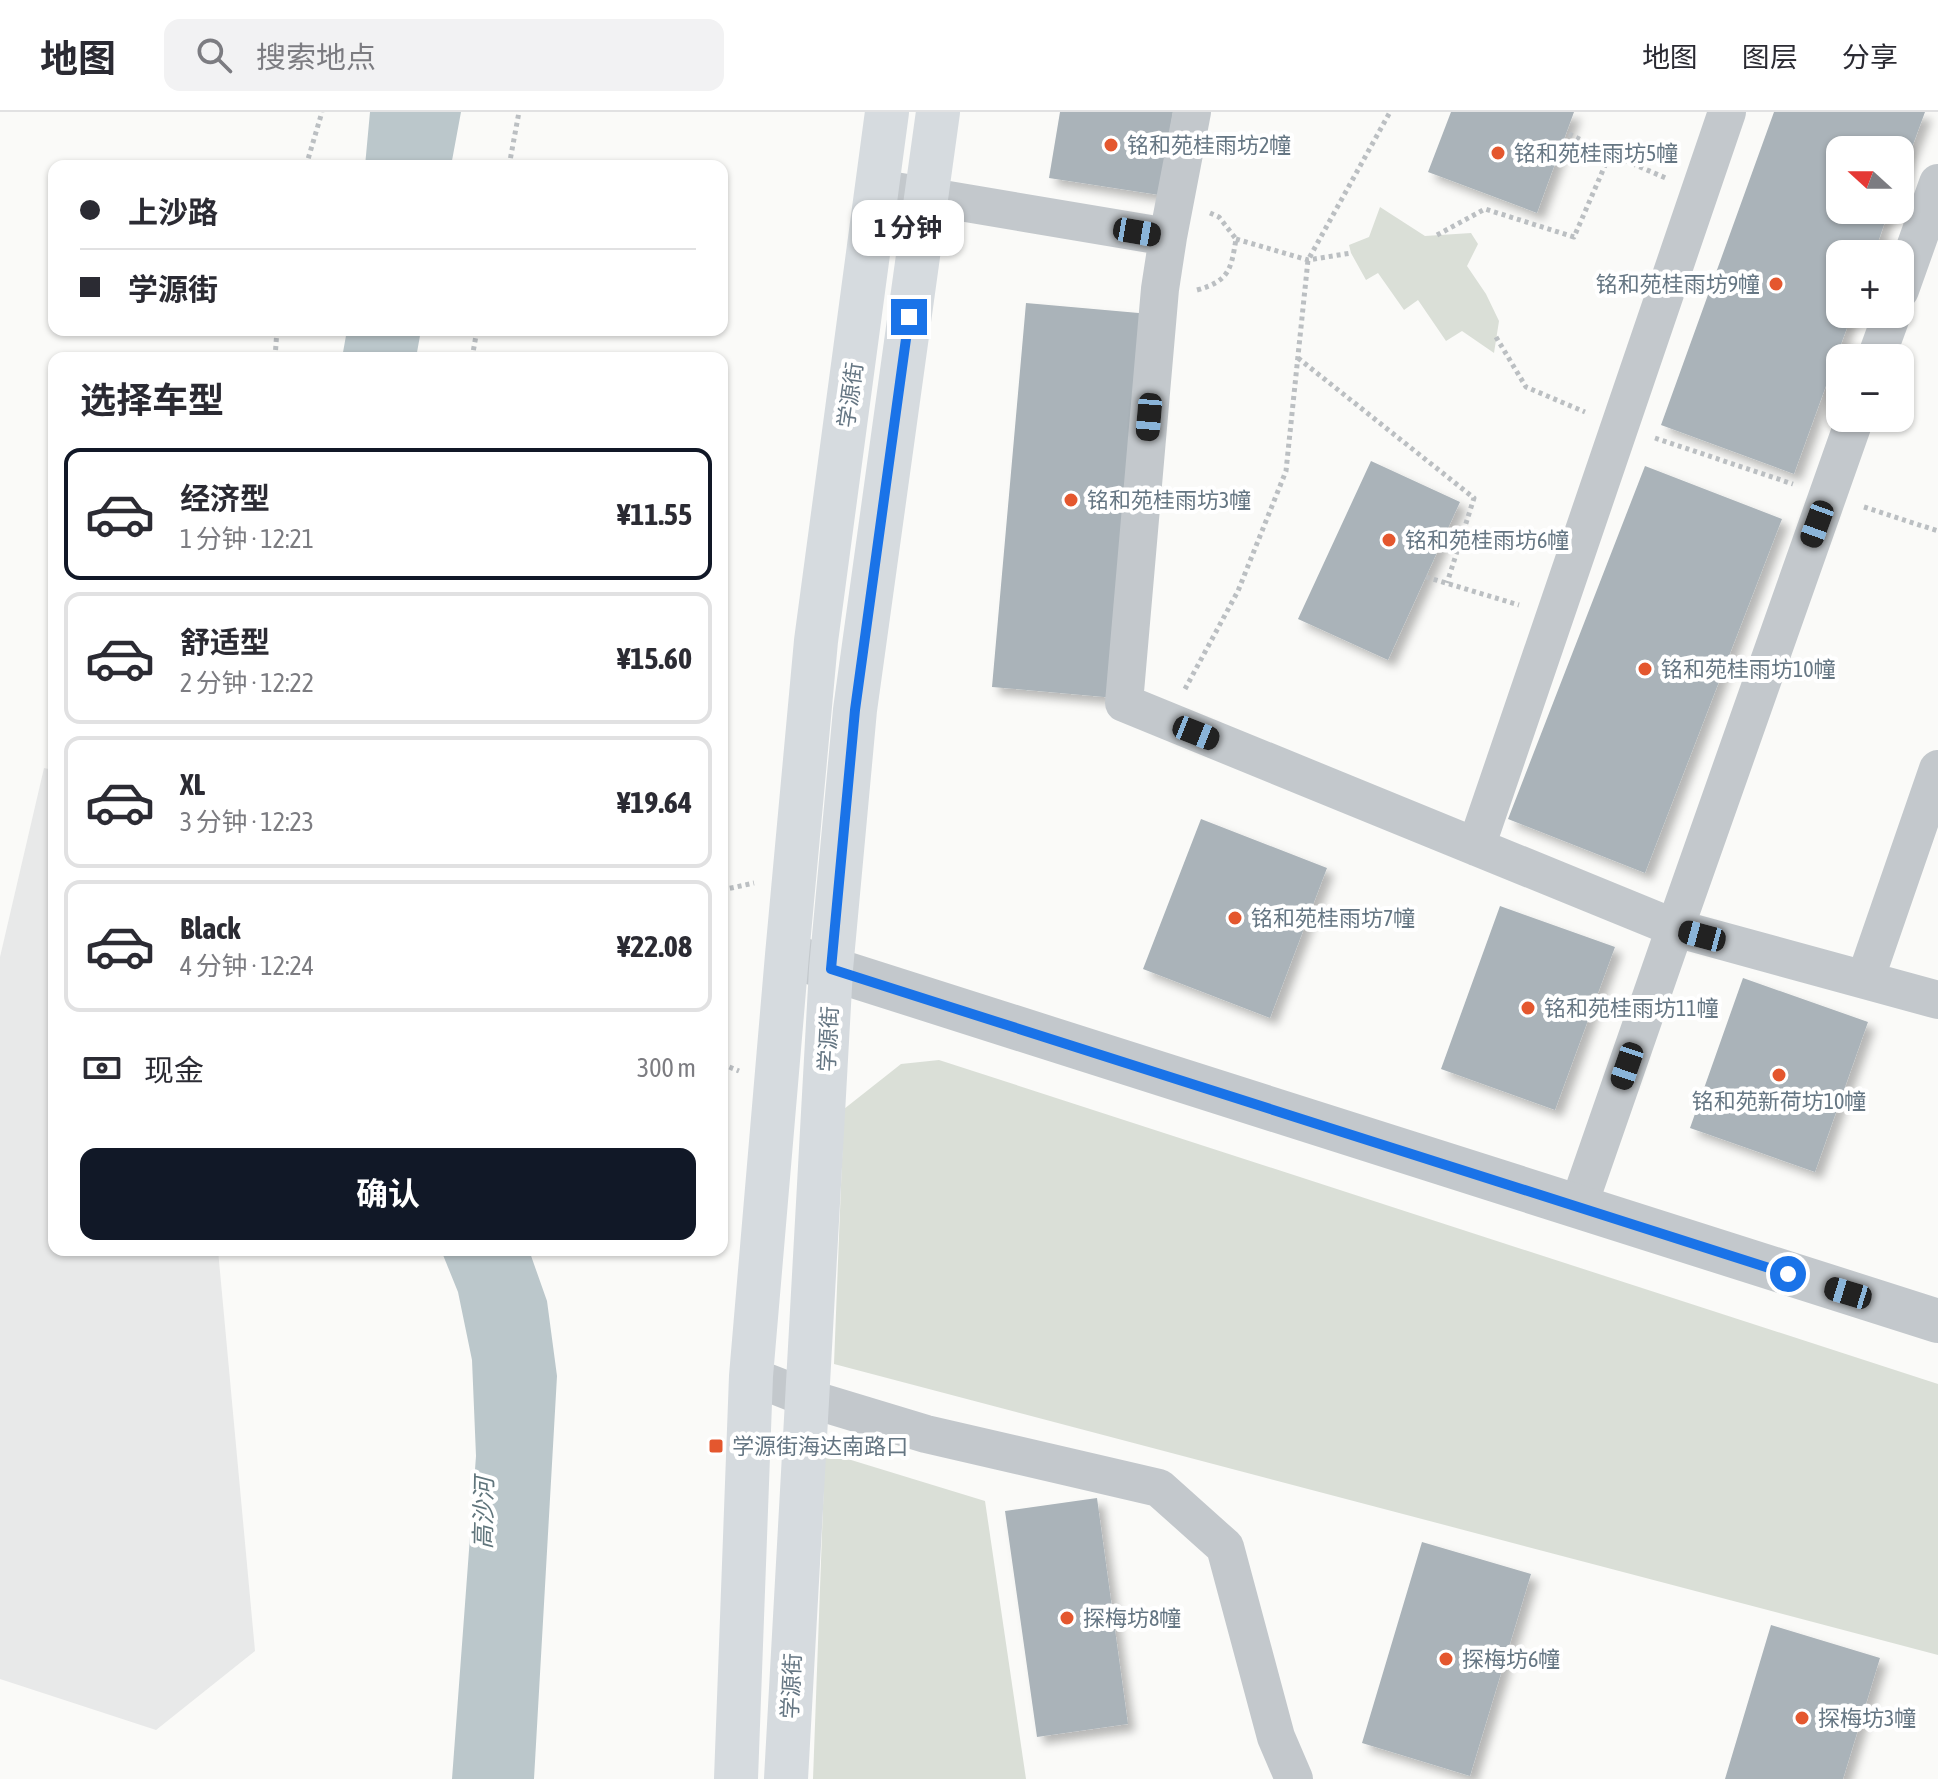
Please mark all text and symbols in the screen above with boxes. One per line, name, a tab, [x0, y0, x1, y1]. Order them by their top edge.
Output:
search box	[164, 19, 724, 91]
icon: search	[192, 33, 236, 77]
text: 地图	[40, 37, 116, 80]
text: 搜索地点	[256, 40, 376, 74]
text: 地图	[1642, 41, 1698, 73]
text: 图层	[1742, 41, 1798, 73]
text: 分享	[1842, 41, 1898, 73]
place label: 铭和苑桂雨坊2幢	[1127, 132, 1291, 158]
marker: 铭和苑桂雨坊2幢	[1102, 136, 1120, 154]
north arrow	[1826, 136, 1914, 224]
map controls	[1826, 136, 1914, 432]
place label: 铭和苑桂雨坊5幢	[1514, 140, 1678, 166]
marker: 铭和苑桂雨坊5幢	[1489, 144, 1507, 162]
text: 上沙路	[128, 195, 218, 229]
callout: 1 分钟	[853, 201, 965, 257]
text: 1 分钟	[874, 213, 942, 243]
car	[1111, 216, 1163, 248]
button: +	[1826, 240, 1914, 328]
place label: 铭和苑桂雨坊9幢	[1596, 271, 1760, 297]
text: 学源街	[128, 272, 218, 306]
marker: 铭和苑桂雨坊9幢	[1767, 275, 1785, 293]
route end	[891, 299, 927, 335]
button: −	[1826, 344, 1914, 432]
street label: 学源街	[833, 361, 867, 429]
text: 选择车型	[80, 379, 224, 421]
car	[1135, 392, 1163, 442]
icon: car	[84, 478, 156, 550]
text: 经济型	[180, 481, 270, 515]
place label: 铭和苑桂雨坊3幢	[1087, 487, 1251, 513]
marker: 铭和苑桂雨坊3幢	[1062, 491, 1080, 509]
text: ¥11.55	[617, 497, 692, 531]
car	[1798, 497, 1836, 551]
text: 1 分钟 · 12:21	[180, 524, 314, 554]
place label: 铭和苑桂雨坊6幢	[1405, 527, 1569, 553]
marker: 铭和苑桂雨坊6幢	[1380, 531, 1398, 549]
icon: car	[84, 622, 156, 694]
text: 舒适型	[180, 625, 270, 659]
text: ¥15.60	[617, 641, 692, 675]
place label: 铭和苑桂雨坊10幢	[1661, 656, 1836, 682]
marker: 铭和苑桂雨坊10幢	[1636, 660, 1654, 678]
text: 2 分钟 · 12:22	[180, 668, 314, 698]
car	[1169, 713, 1223, 753]
icon: car	[84, 766, 156, 838]
text: XL	[180, 767, 205, 801]
text: ¥19.64	[617, 785, 692, 819]
text: 3 分钟 · 12:23	[180, 807, 314, 837]
place label: 铭和苑桂雨坊7幢	[1251, 905, 1415, 931]
marker: 铭和苑桂雨坊7幢	[1226, 909, 1244, 927]
icon: car	[84, 910, 156, 982]
text: Black	[180, 911, 240, 945]
car	[1676, 918, 1728, 954]
text: ¥22.08	[617, 929, 692, 963]
text: 4 分钟 · 12:24	[180, 951, 314, 981]
place label: 铭和苑桂雨坊11幢	[1544, 995, 1719, 1021]
marker: 铭和苑桂雨坊11幢	[1519, 999, 1537, 1017]
street label: 学源街	[813, 1005, 843, 1073]
car	[1608, 1039, 1646, 1093]
icon: cash	[80, 1046, 124, 1090]
text: 现金	[144, 1053, 204, 1087]
text: 300 m	[637, 1053, 696, 1083]
marker: 铭和苑新荷坊10幢	[1770, 1066, 1788, 1084]
place label: 铭和苑新荷坊10幢	[1692, 1088, 1866, 1114]
button: 确认	[80, 1148, 696, 1240]
route start	[1770, 1256, 1806, 1292]
car	[1822, 1275, 1874, 1311]
place label: 学源街海达南路口	[732, 1433, 908, 1459]
marker: 学源街海达南路口	[707, 1437, 725, 1455]
water label: 高沙河	[469, 1473, 498, 1549]
place label: 探梅坊8幢	[1083, 1605, 1181, 1631]
marker: 探梅坊8幢	[1058, 1609, 1076, 1627]
place label: 探梅坊6幢	[1462, 1646, 1560, 1672]
marker: 探梅坊6幢	[1437, 1650, 1455, 1668]
street label: 学源街	[776, 1652, 806, 1720]
place label: 探梅坊3幢	[1818, 1705, 1916, 1731]
marker: 探梅坊3幢	[1793, 1709, 1811, 1727]

